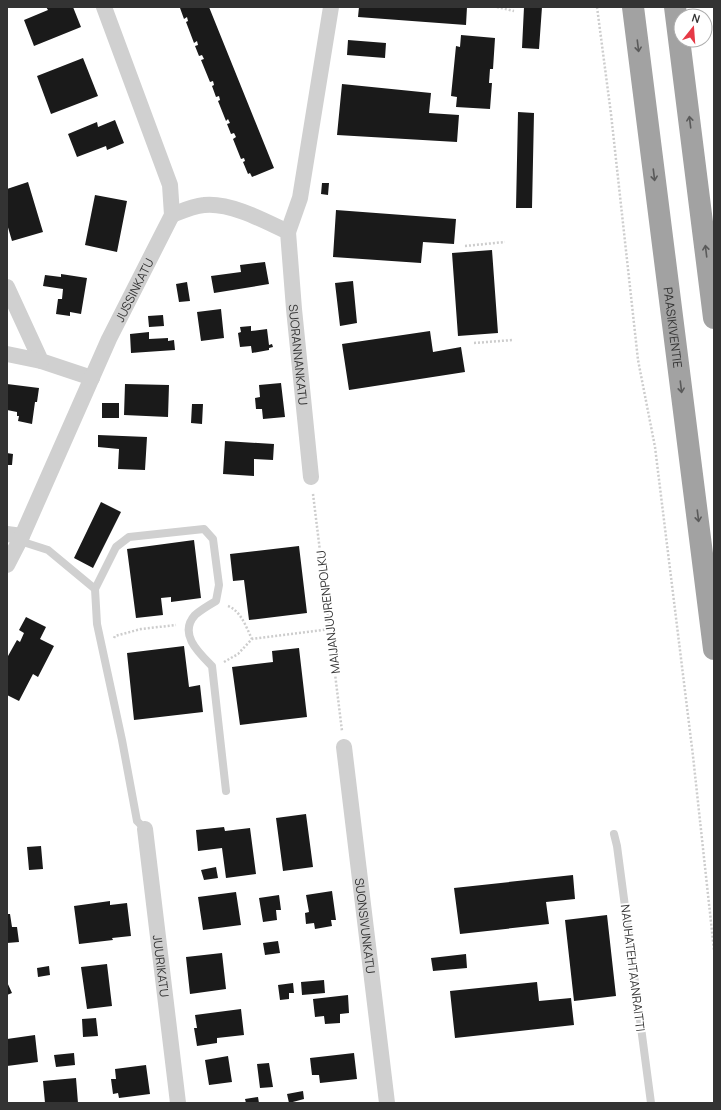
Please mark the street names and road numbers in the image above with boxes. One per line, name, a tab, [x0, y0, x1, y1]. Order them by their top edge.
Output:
street label: JUSSINKATU	[111, 255, 157, 325]
street label: PAASIKIVENTIE	[660, 286, 687, 369]
street label: SUORANNANKATU	[285, 303, 312, 406]
street label: MAIJANJUURENPOLKU	[312, 549, 344, 675]
street label: SUONSIVUNKATU	[351, 877, 380, 975]
street label: NAUHATEHTAANRAITTI	[617, 903, 649, 1033]
street label: JUURIKATU	[149, 934, 174, 998]

